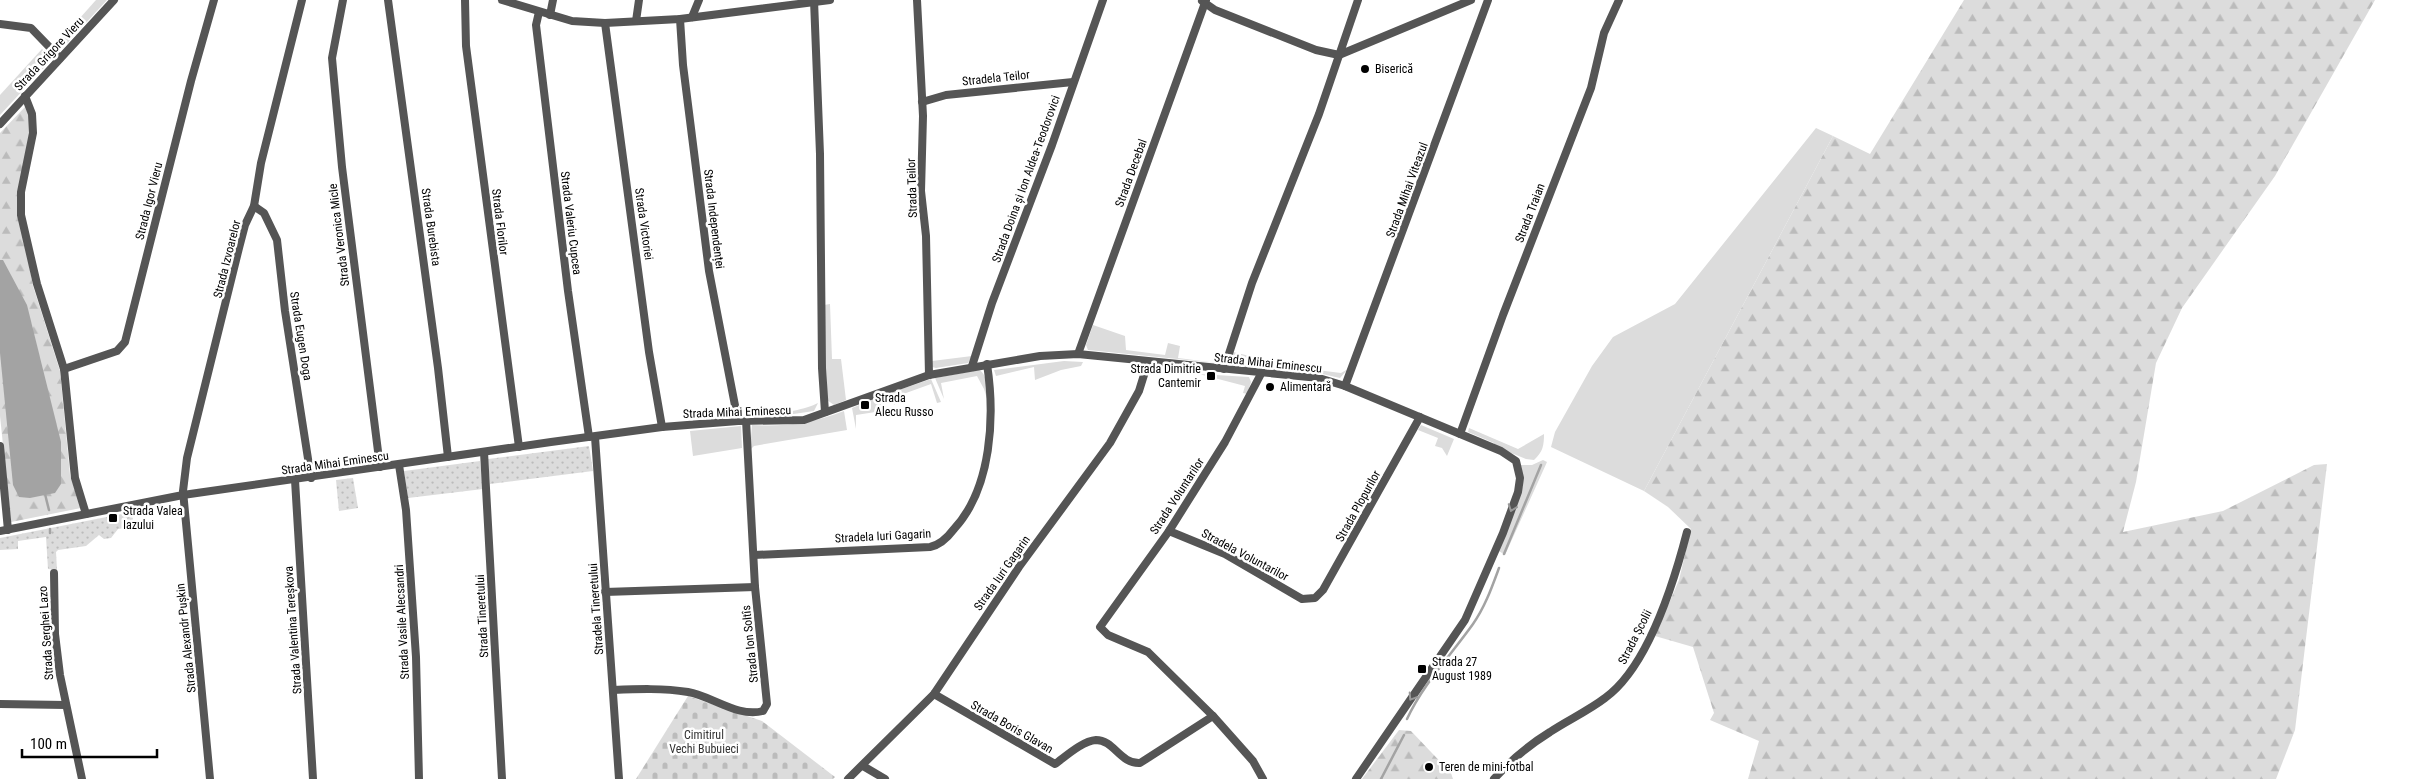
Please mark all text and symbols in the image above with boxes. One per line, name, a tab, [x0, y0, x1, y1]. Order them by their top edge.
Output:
street label: Strada Grigore Vieru	[11, 14, 87, 94]
place label: Biserică	[1375, 62, 1413, 76]
marker: Biserică	[1359, 63, 1371, 75]
street label: Stradela Teilor	[961, 67, 1031, 89]
street label: Strada Doina și Ion Aldea-Teodorovici	[989, 94, 1064, 265]
street label: Strada Decebal	[1112, 137, 1150, 209]
street label: Strada Mihai Viteazul	[1383, 140, 1431, 240]
street label: Strada Teilor	[904, 158, 920, 218]
street label: Strada Igor Vieru	[133, 161, 165, 241]
street label: Strada Independenței	[700, 168, 727, 270]
street label: Strada Valeriu Cupcea	[558, 170, 584, 276]
street label: Strada Traian	[1512, 181, 1548, 245]
street label: Strada Veronica Micle	[326, 182, 352, 287]
street label: Strada Burebista	[419, 187, 443, 267]
street label: Strada Victoriei	[632, 187, 656, 261]
street label: Strada Florilor	[489, 188, 511, 256]
street label: Strada Izvoarelor	[211, 218, 244, 300]
street label: Strada Eugen Doga	[287, 291, 315, 382]
street label: Strada Mihai Eminescu	[1213, 350, 1323, 376]
place label: Strada Dimitrie Cantemir	[1131, 362, 1201, 390]
marker: Strada Dimitrie Cantemir	[1205, 370, 1217, 382]
place label: Alimentară	[1280, 380, 1332, 394]
marker: Alimentară	[1264, 381, 1276, 393]
place label: Strada Alecu Russo	[875, 391, 934, 419]
marker: Strada Alecu Russo	[859, 399, 871, 411]
street label: Strada Mihai Eminescu	[683, 403, 792, 421]
street label: Strada Mihai Eminescu	[280, 449, 390, 477]
street label: Strada Voluntarilor	[1147, 455, 1207, 537]
street label: Strada Plopurilor	[1333, 468, 1384, 544]
one-way arrow	[1508, 503, 1518, 512]
place label: Strada Valea Iazului	[123, 504, 183, 532]
marker: Strada Valea Iazului	[107, 512, 119, 524]
street label: Stradela Iuri Gagarin	[834, 526, 932, 546]
street label: Stradela Voluntarilor	[1199, 526, 1291, 584]
street label: Strada Iuri Gagarin	[971, 533, 1033, 613]
street label: Stradela Tineretului	[586, 563, 606, 655]
street label: Strada Vasile Alecsandri	[392, 564, 412, 680]
street label: Strada Valentina Tereșkova	[282, 565, 305, 694]
street label: Strada Tineretului	[473, 574, 491, 658]
street label: Strada Alexandr Pușkin	[173, 582, 200, 693]
street label: Strada Serghei Lazo	[36, 585, 56, 681]
street label: Strada Ion Soltîs	[739, 605, 761, 683]
street label: Strada Școlii	[1615, 607, 1656, 667]
place label: Strada 27 August 1989	[1432, 655, 1492, 683]
marker: Strada 27 August 1989	[1416, 663, 1428, 675]
one-way arrow	[1409, 692, 1419, 701]
street label: Strada Boris Glavan	[968, 698, 1056, 756]
scale bar	[22, 726, 158, 758]
park label: Cimitirul Vechi Bubuieci	[669, 728, 739, 756]
text: 100 m	[30, 735, 67, 753]
place label: Teren de mini-fotbal	[1439, 760, 1533, 774]
marker: Teren de mini-fotbal	[1423, 761, 1435, 773]

